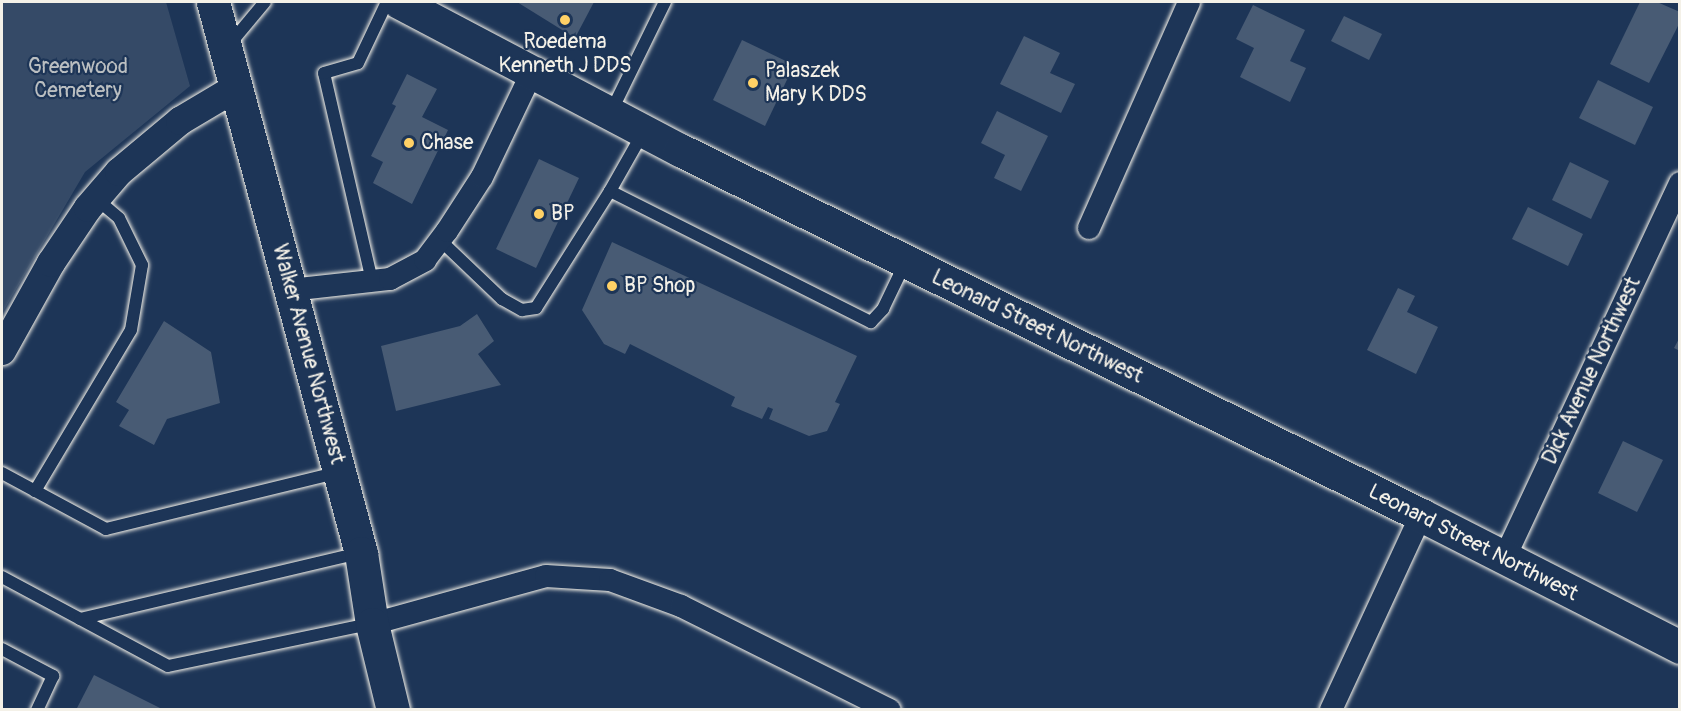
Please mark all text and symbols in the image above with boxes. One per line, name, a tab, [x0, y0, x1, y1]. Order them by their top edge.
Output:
marker: Roedema Kenneth J DDS	[558, 13, 572, 27]
place label: Roedema Kenneth J DDS	[499, 29, 631, 79]
park label: Greenwood Cemetery	[28, 54, 128, 104]
place label: Palaszek Mary K DDS	[765, 58, 867, 108]
marker: Palaszek Mary K DDS	[746, 76, 760, 90]
place label: Chase	[421, 130, 473, 156]
marker: Chase	[402, 136, 416, 150]
place label: BP	[551, 201, 574, 227]
marker: BP	[532, 207, 546, 221]
street label: Walker Avenue Northwest	[267, 241, 349, 467]
street label: Leonard Street Northwest	[927, 265, 1147, 389]
place label: BP Shop	[624, 273, 696, 299]
street label: Dick Avenue Northwest	[1538, 273, 1646, 469]
marker: BP Shop	[605, 279, 619, 293]
street label: Leonard Street Northwest	[1364, 479, 1582, 607]

